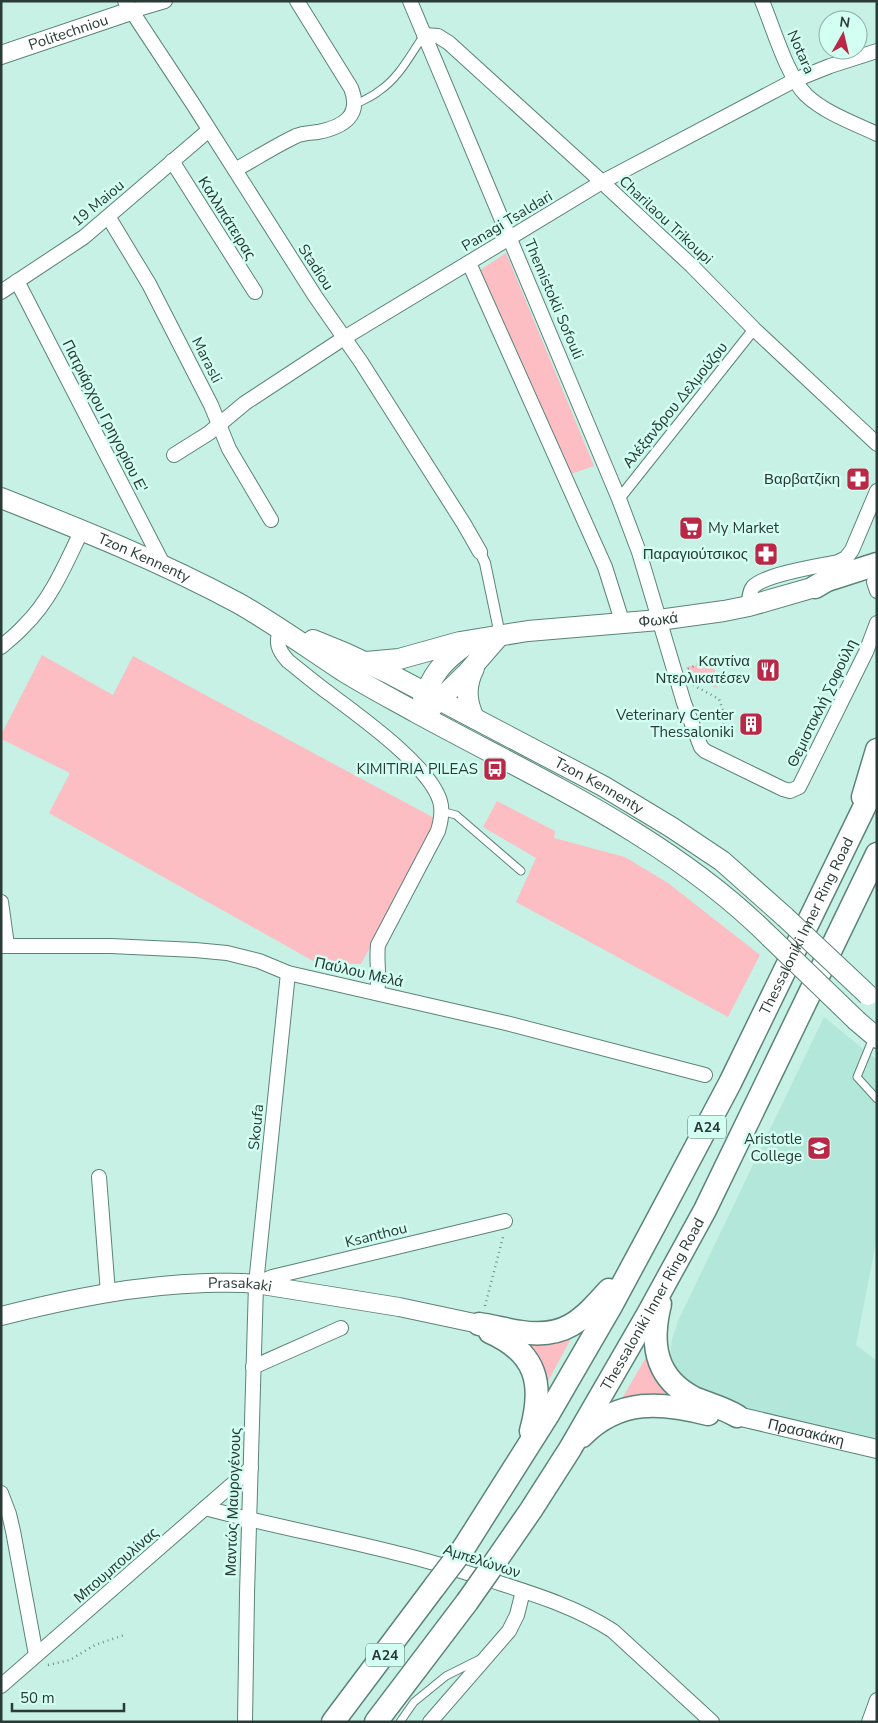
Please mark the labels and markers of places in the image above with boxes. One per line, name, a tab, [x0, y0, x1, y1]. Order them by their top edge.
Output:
pharmacy icon: Βαρβατζίκη	[845, 466, 871, 492]
place label: Βαρβατζίκη	[764, 469, 840, 489]
supermarket icon: My Market	[678, 515, 704, 541]
place label: My Market	[708, 518, 780, 538]
pharmacy icon: Παραγιούτσικος	[753, 541, 779, 567]
place label: Παραγιούτσικος	[643, 544, 748, 564]
place label: Καντίνα Ντερλικατέσεν	[655, 651, 750, 688]
restaurant icon: Καντίνα Ντερλικατέσεν	[755, 657, 781, 683]
place label: Veterinary Center Thessaloniki	[615, 705, 735, 742]
building icon: Veterinary Center Thessaloniki	[738, 711, 764, 737]
bus stop icon: KIMITIRIA PILEAS	[482, 756, 508, 782]
place label: KIMITIRIA PILEAS	[357, 759, 478, 779]
place label: Aristotle College	[744, 1129, 802, 1166]
school or university icon: Aristotle College	[806, 1135, 832, 1161]

